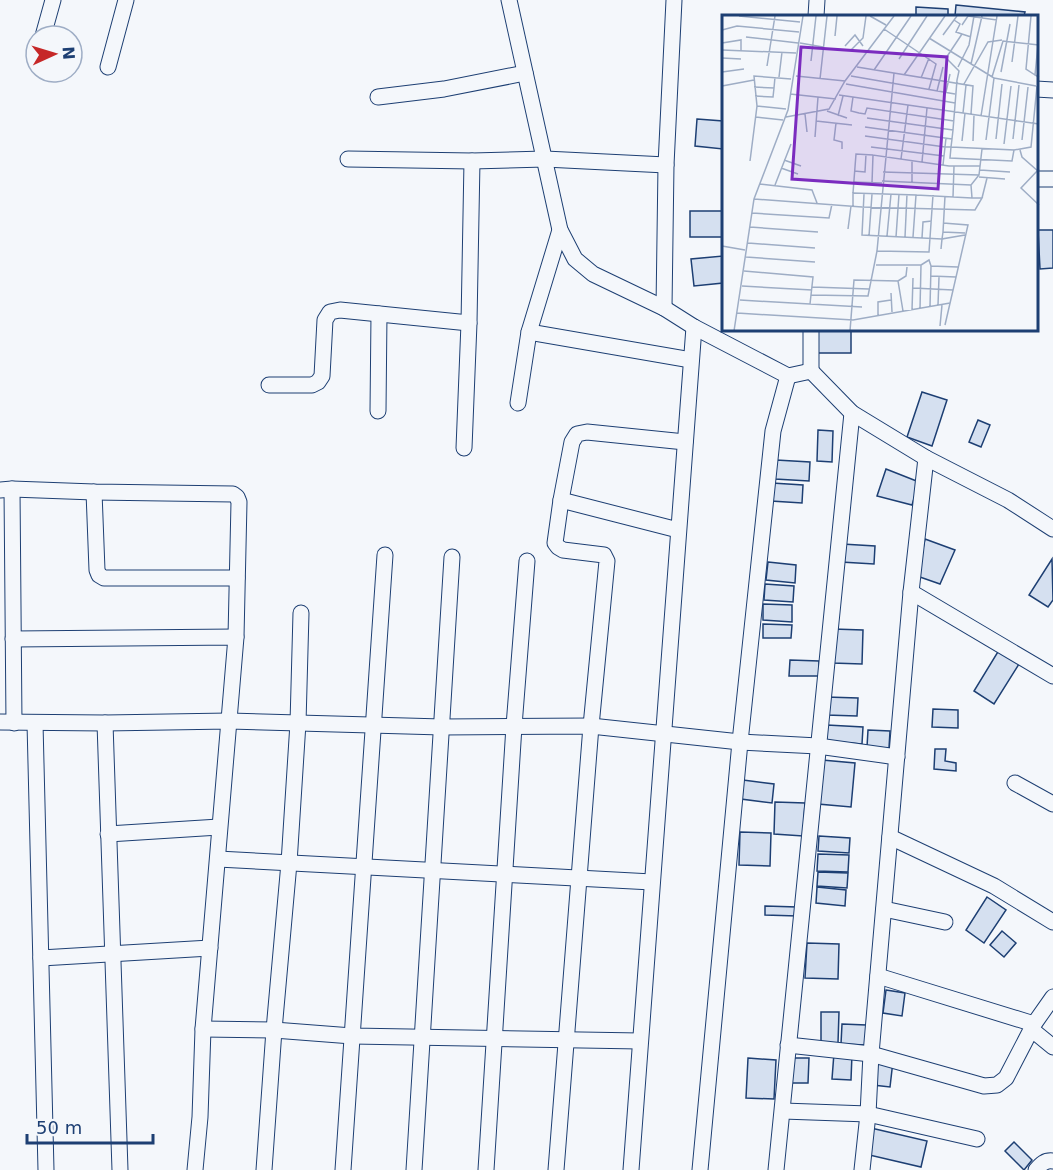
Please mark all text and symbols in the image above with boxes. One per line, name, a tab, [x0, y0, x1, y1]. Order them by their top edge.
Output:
inset map	[722, 15, 1038, 332]
north arrow	[24, 24, 84, 84]
text: N	[59, 46, 78, 60]
scale bar	[27, 1107, 153, 1145]
text: 50 m	[36, 1117, 82, 1138]

